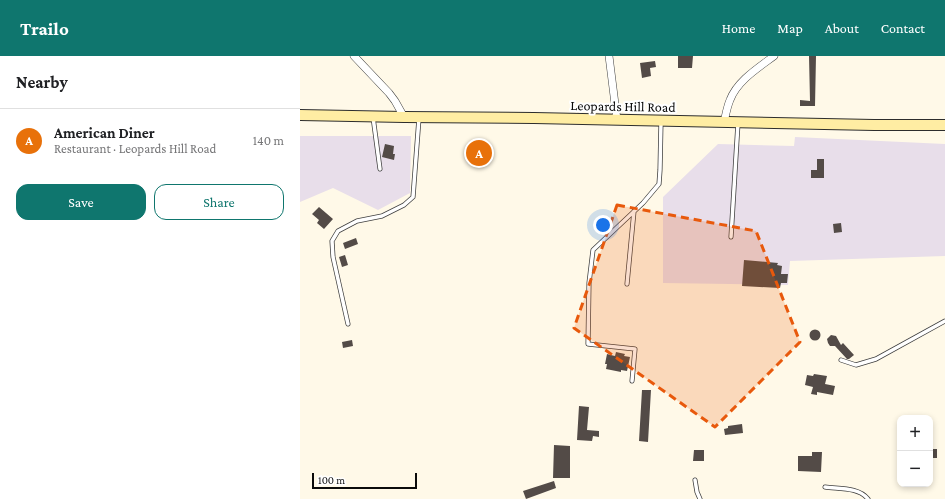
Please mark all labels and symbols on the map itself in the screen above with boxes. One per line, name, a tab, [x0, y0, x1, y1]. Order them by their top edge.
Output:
street label: Leopards Hill Road	[570, 97, 676, 115]
pin: A	[466, 138, 492, 168]
your location	[593, 215, 613, 235]
scale bar	[312, 471, 417, 490]

